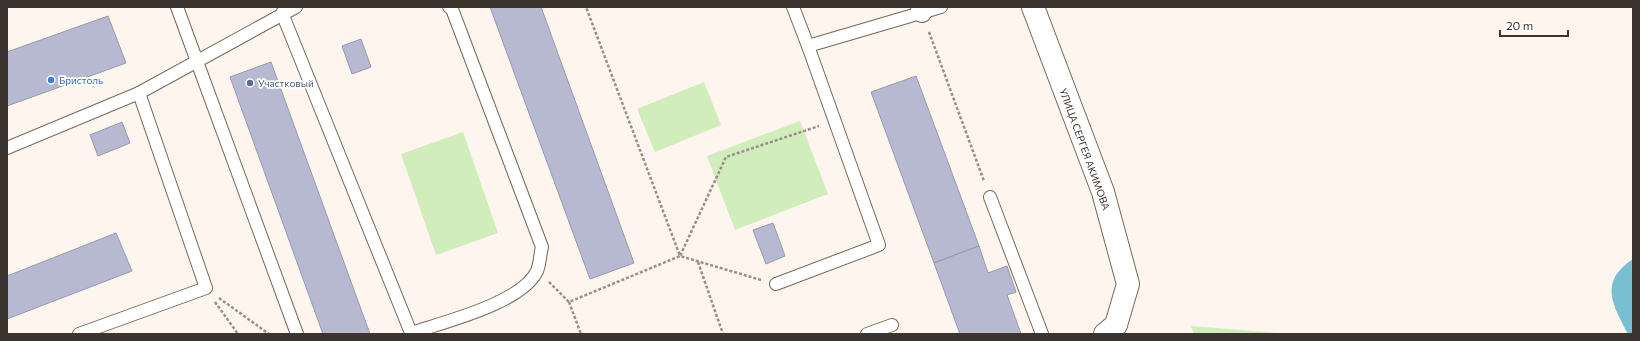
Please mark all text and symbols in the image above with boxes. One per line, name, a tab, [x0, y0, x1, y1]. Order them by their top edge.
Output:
scale bar	[1500, 12, 1568, 38]
text: 20 m	[1506, 18, 1533, 32]
place label: Бристоль	[59, 74, 103, 86]
marker: Бристоль	[46, 75, 56, 85]
place label: Участковый	[258, 77, 314, 89]
marker: Участковый	[245, 78, 255, 88]
street label: УЛИЦА СЕРГЕЯ АКИМОВА	[1057, 87, 1113, 212]

